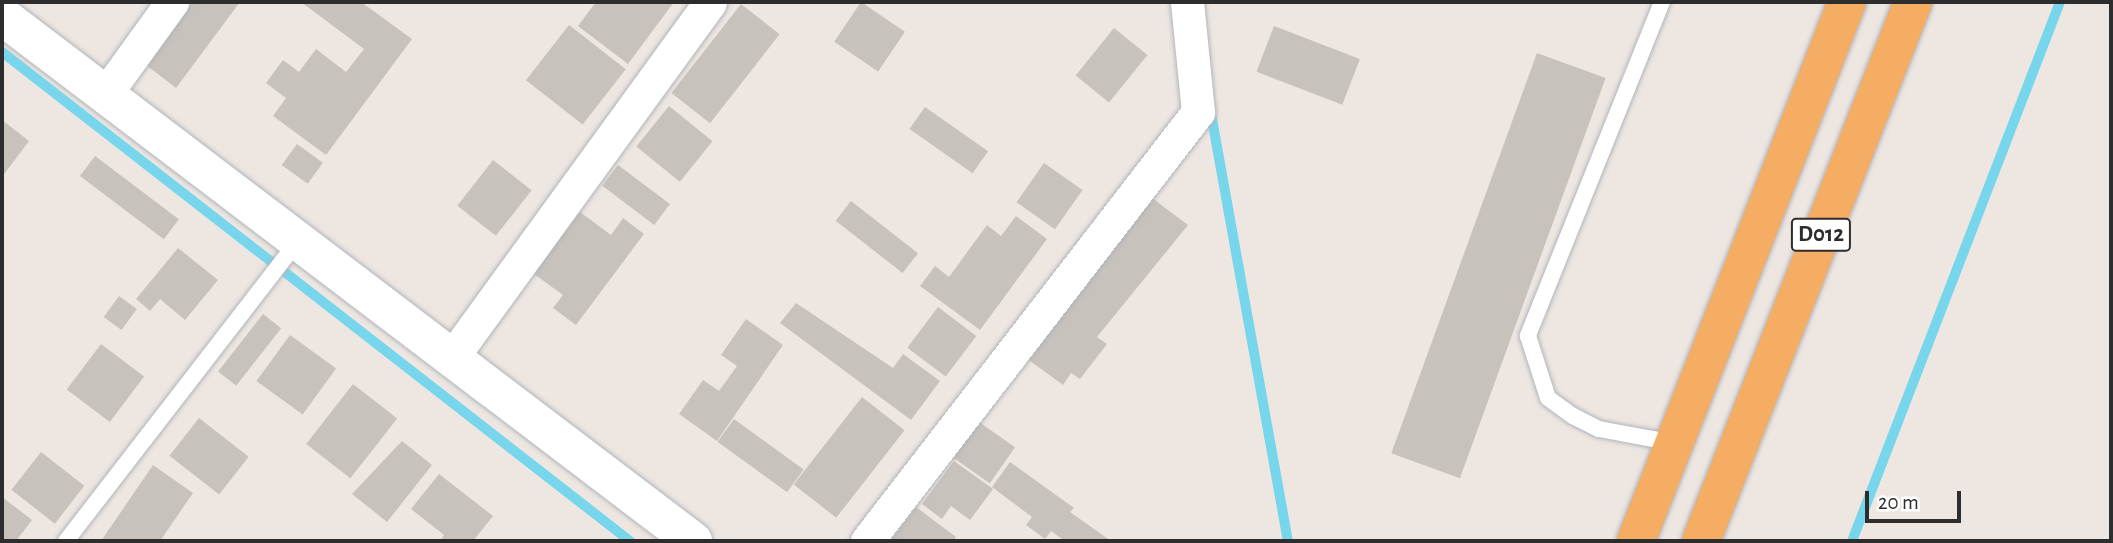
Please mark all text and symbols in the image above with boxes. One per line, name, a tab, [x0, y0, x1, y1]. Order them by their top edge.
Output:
road number: D012	[1790, 216, 1853, 254]
scale bar	[1868, 476, 1964, 520]
text: 20 m	[1878, 492, 1919, 513]

